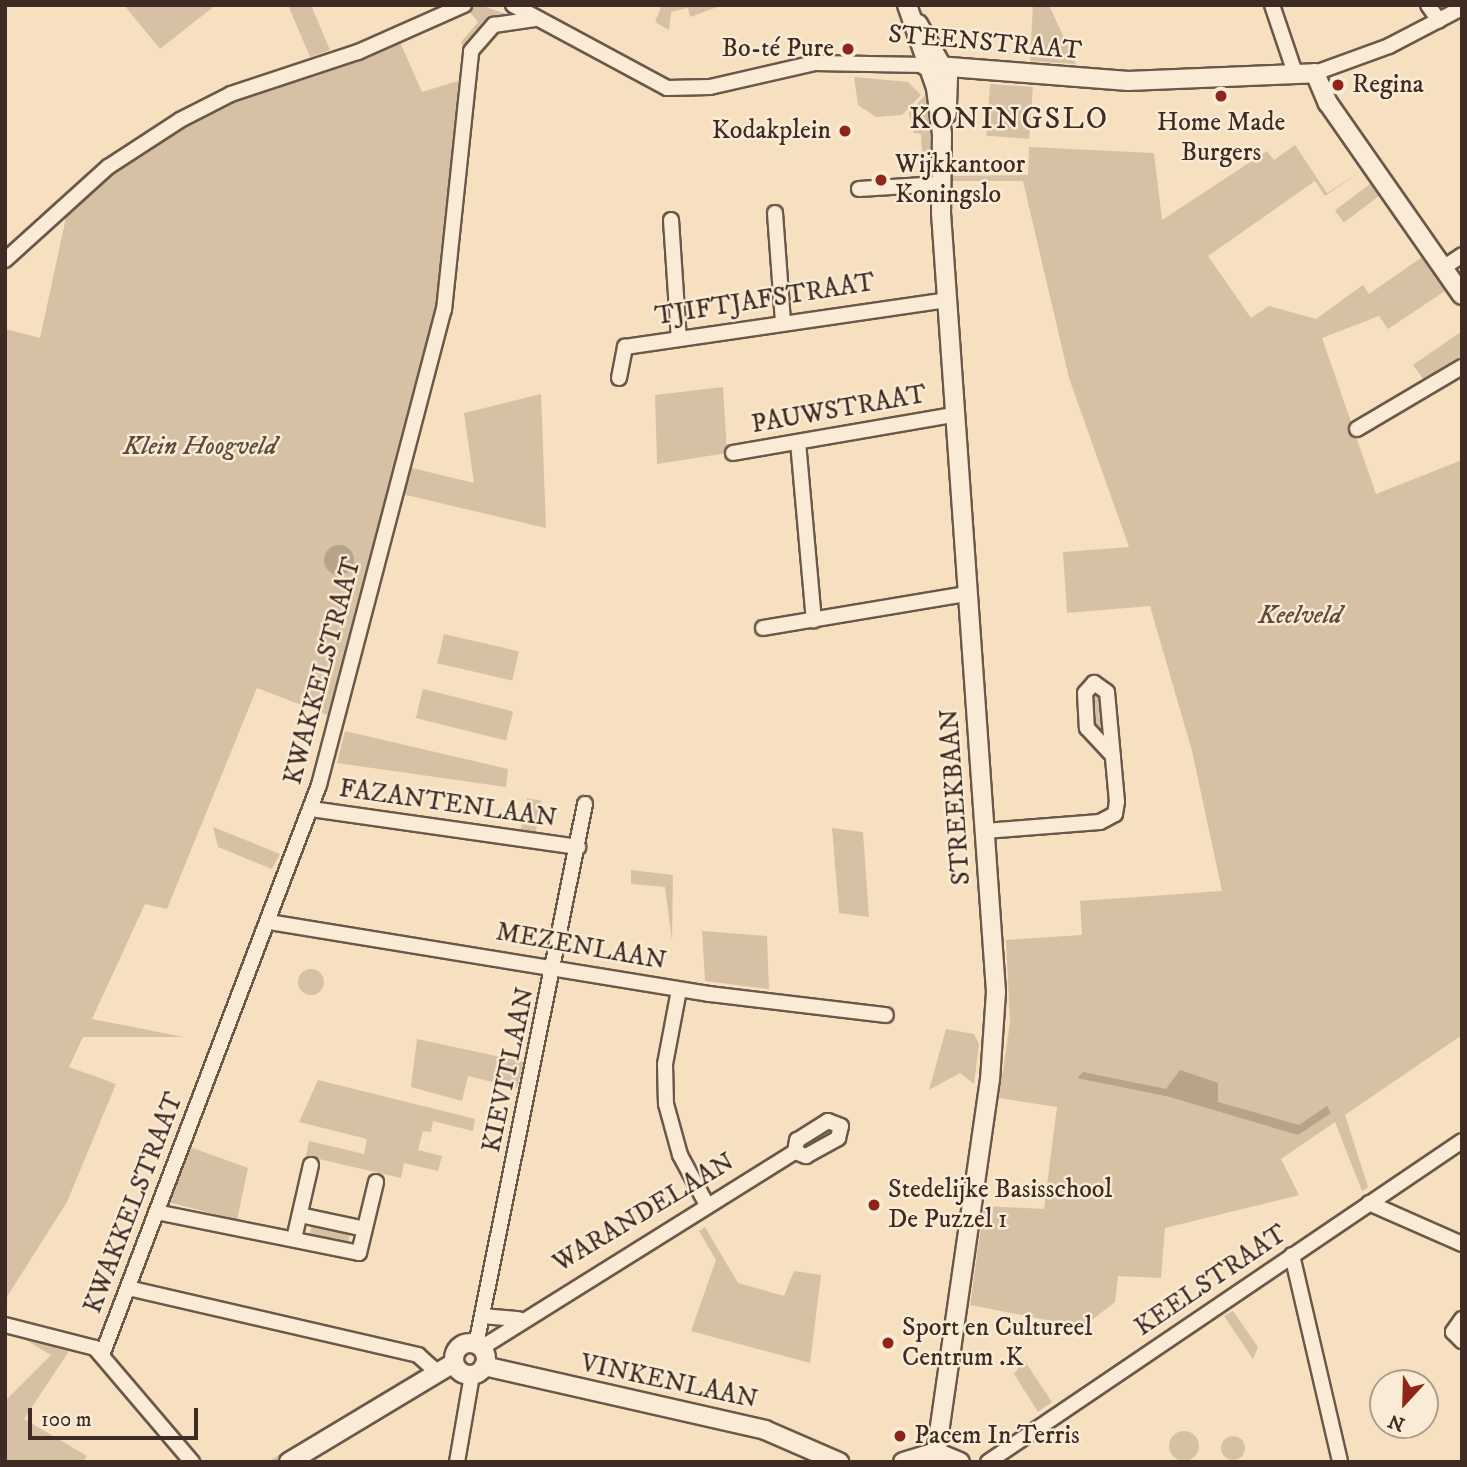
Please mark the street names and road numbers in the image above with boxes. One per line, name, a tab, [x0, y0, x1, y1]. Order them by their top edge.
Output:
street label: STEENSTRAAT	[887, 19, 1083, 67]
street label: TJIFTJAFSTRAAT	[653, 267, 877, 333]
street label: PAUWSTRAAT	[749, 379, 929, 441]
street label: KWAKKELSTRAAT	[278, 554, 368, 788]
street label: STREEKBAAN	[934, 708, 978, 886]
street label: FAZANTENLAAN	[337, 773, 559, 835]
street label: MEZENLAAN	[493, 917, 669, 977]
street label: KIEVITLAAN	[476, 985, 542, 1155]
street label: KWAKKELSTRAAT	[78, 1088, 190, 1318]
street label: WARANDELAAN	[548, 1147, 740, 1279]
street label: KEELSTRAAT	[1129, 1219, 1293, 1343]
street label: VINKENLAAN	[578, 1348, 760, 1416]

